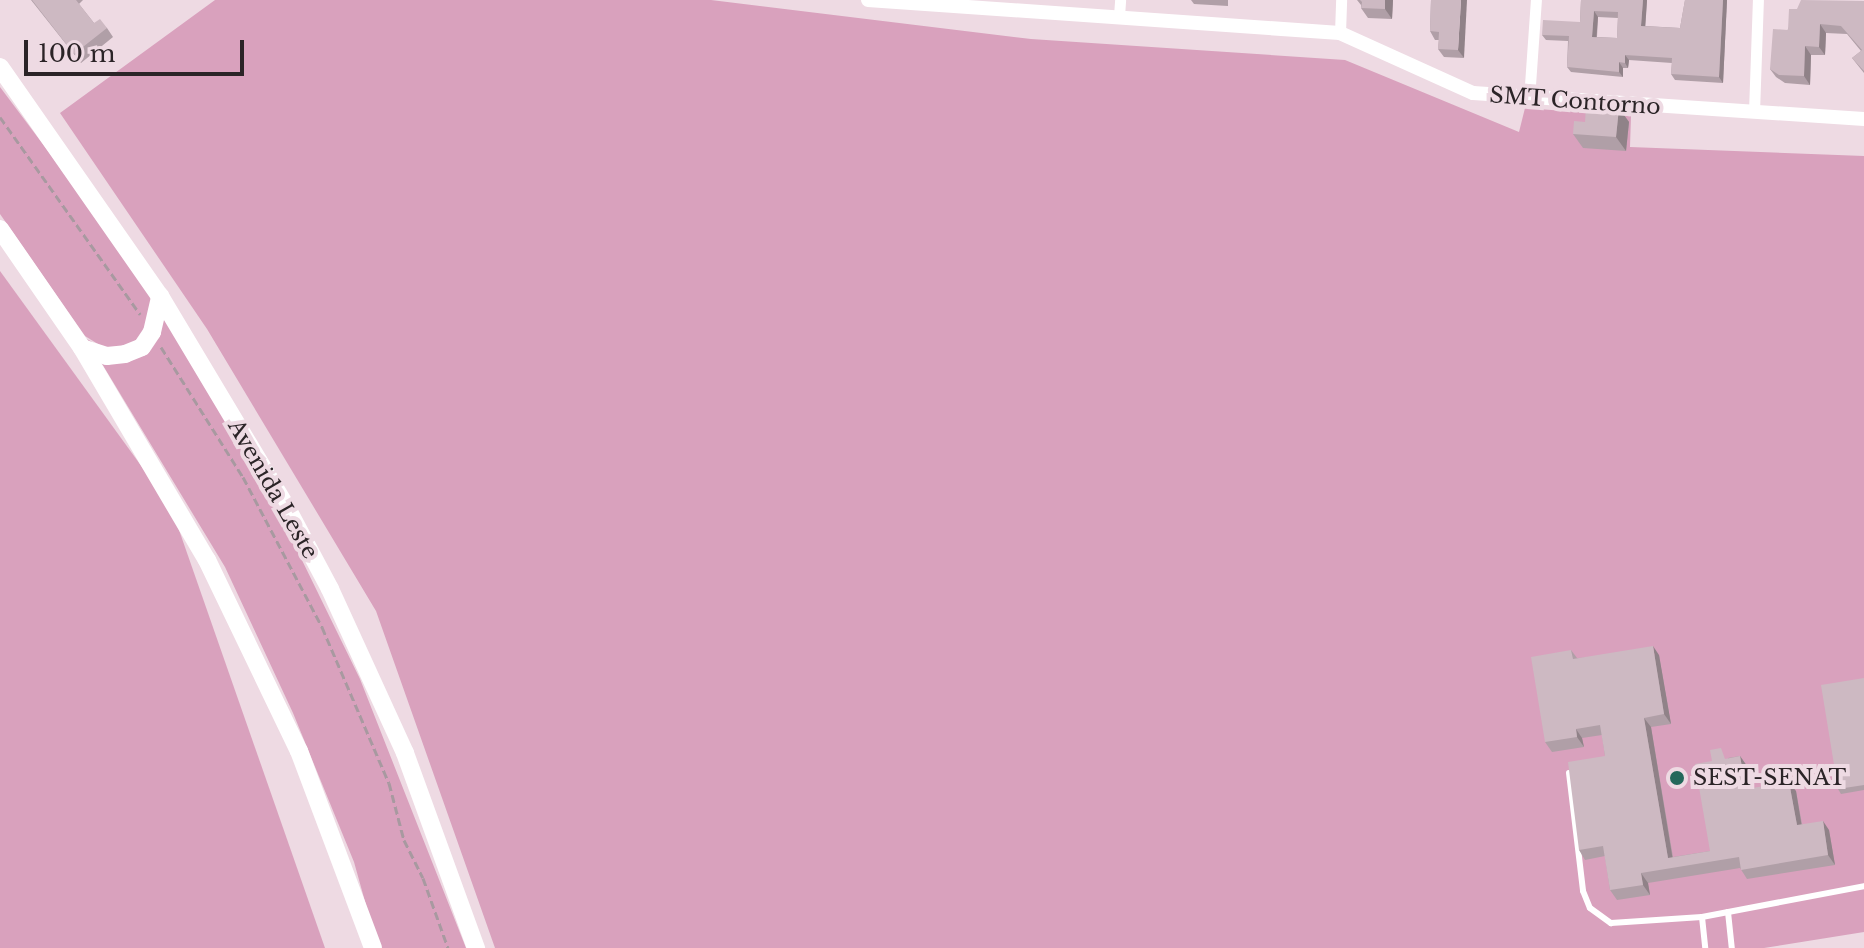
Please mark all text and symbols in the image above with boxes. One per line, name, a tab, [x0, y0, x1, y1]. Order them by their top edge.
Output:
scale bar	[28, 24, 248, 74]
text: 100 m	[38, 39, 116, 68]
street label: SMT Contorno	[1488, 82, 1662, 120]
street label: Avenida Leste	[222, 415, 324, 563]
place label: SEST-SENAT	[1693, 765, 1846, 791]
marker: SEST-SENAT	[1668, 769, 1686, 787]

